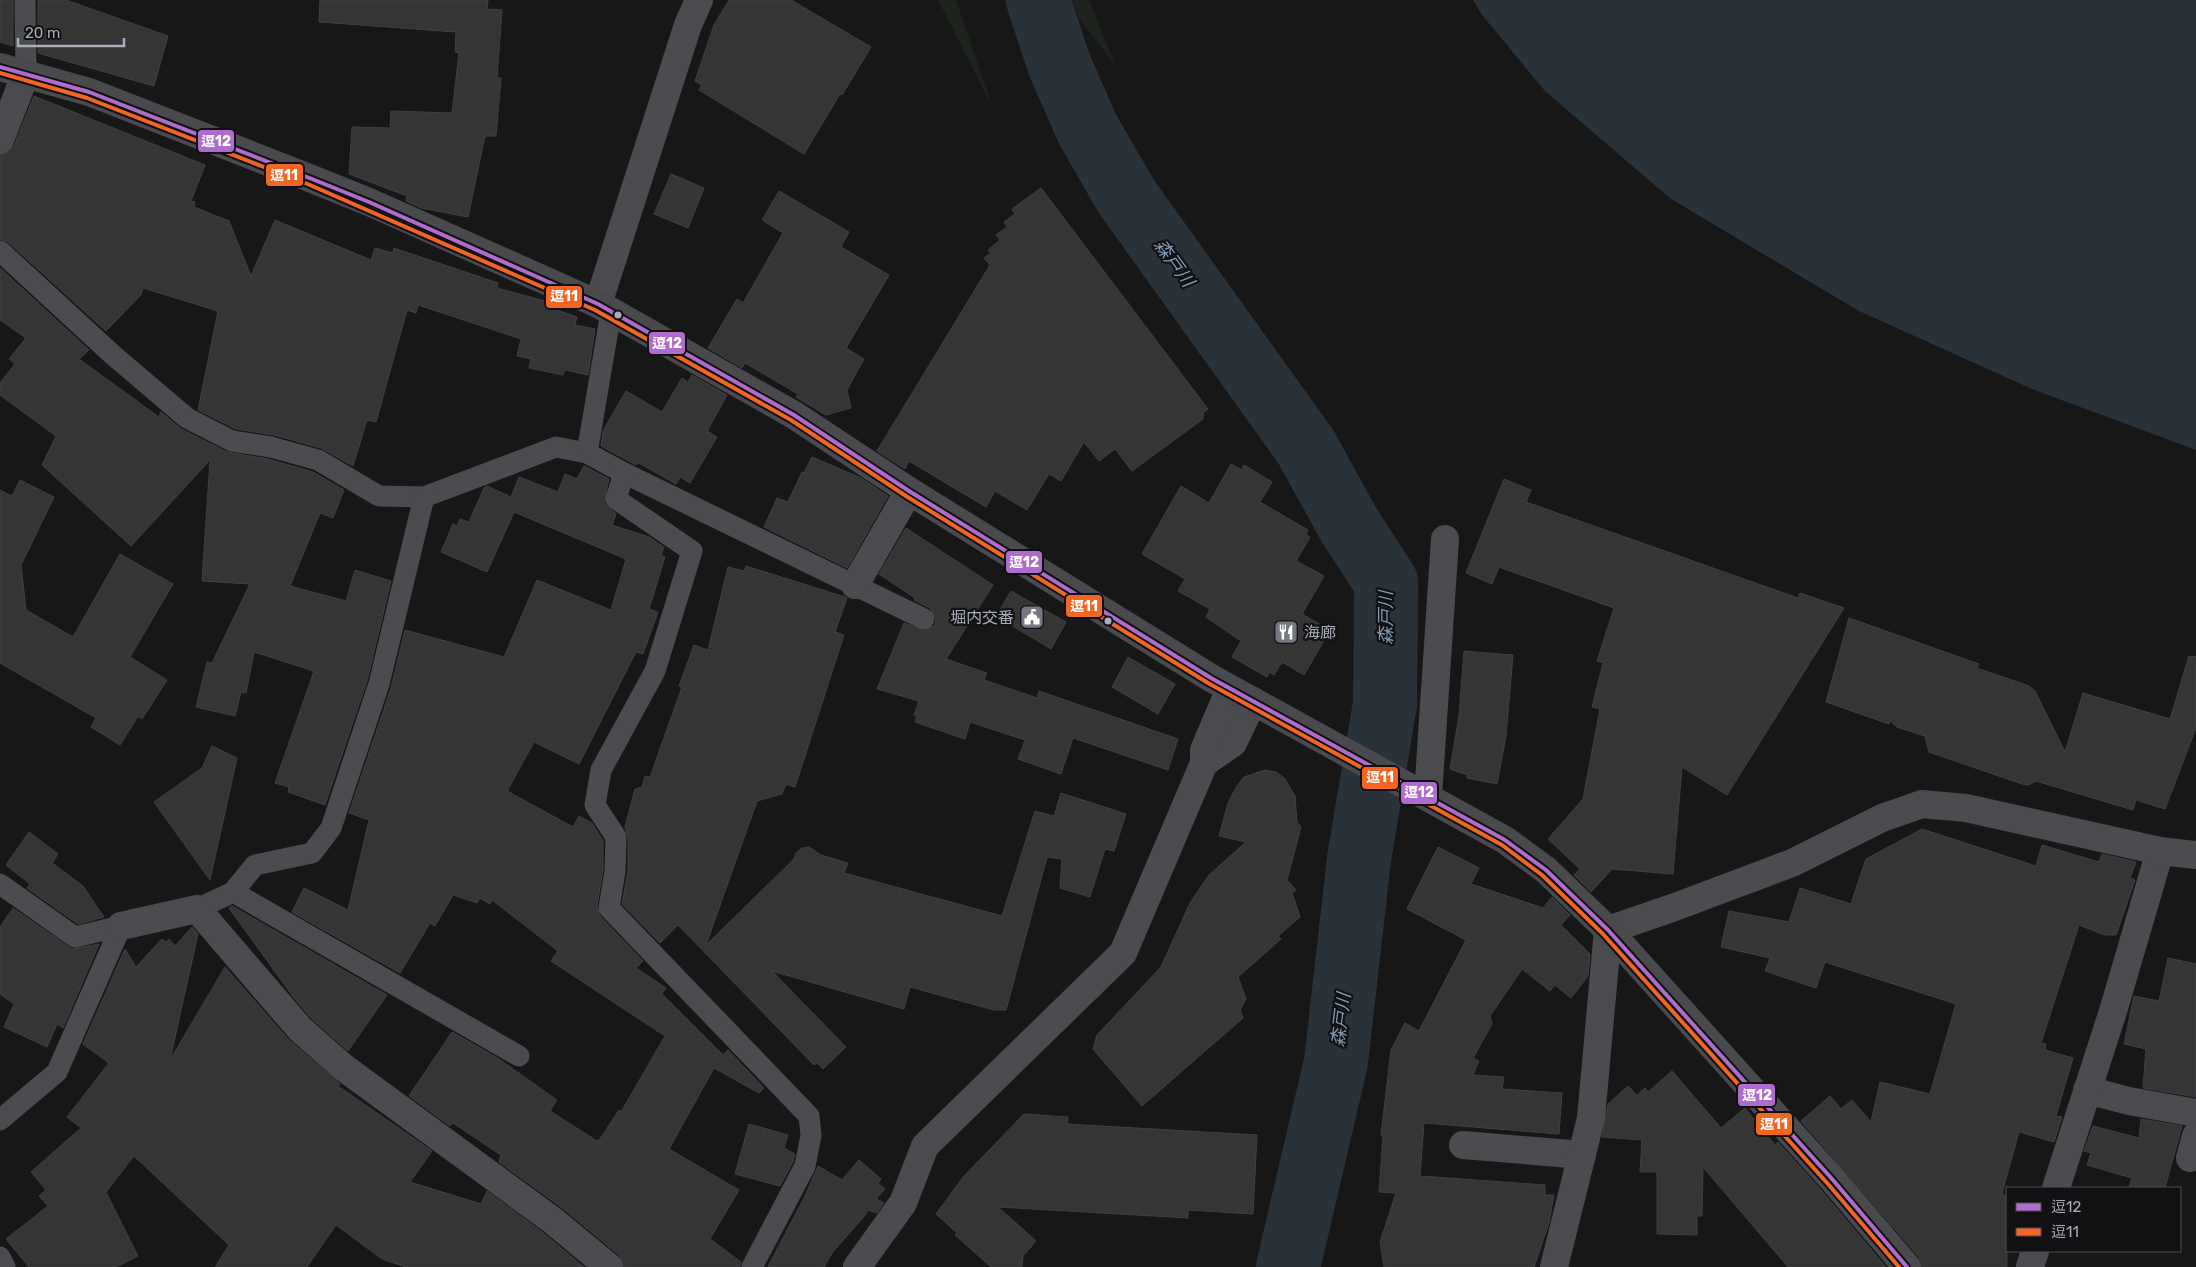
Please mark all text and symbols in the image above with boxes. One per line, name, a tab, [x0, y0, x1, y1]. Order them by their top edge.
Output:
scale bar	[18, 15, 124, 47]
text: 20 m	[25, 24, 60, 42]
line badge: 逗12	[197, 129, 235, 153]
text: 逗12	[201, 133, 231, 150]
line badge: 逗11	[265, 163, 304, 187]
text: 逗11	[270, 167, 298, 184]
water label: 森戸川	[1149, 235, 1200, 293]
line badge: 逗11	[545, 285, 583, 309]
text: 逗11	[550, 288, 578, 305]
unlabelled marker	[613, 310, 623, 320]
line badge: 逗12	[648, 331, 686, 355]
text: 逗12	[652, 335, 682, 352]
line badge: 逗12	[1005, 550, 1043, 574]
text: 逗12	[1009, 554, 1039, 571]
water label: 森戸川	[1375, 589, 1397, 645]
line badge: 逗11	[1065, 594, 1103, 618]
text: 逗11	[1070, 598, 1098, 615]
public building icon: 堀内交番	[1019, 604, 1045, 630]
place label: 堀内交番	[950, 608, 1014, 627]
unlabelled marker	[1103, 616, 1113, 626]
restaurant icon: 海廊	[1273, 619, 1299, 645]
place label: 海廊	[1304, 623, 1336, 642]
line badge: 逗11	[1361, 766, 1399, 790]
text: 逗11	[1366, 769, 1394, 786]
line badge: 逗12	[1400, 781, 1438, 805]
text: 逗12	[1404, 784, 1434, 801]
water label: 森戸川	[1327, 990, 1355, 1048]
line badge: 逗12	[1737, 1083, 1776, 1107]
text: 逗12	[1742, 1087, 1772, 1104]
line badge: 逗11	[1755, 1112, 1793, 1136]
text: 逗11	[1760, 1116, 1788, 1133]
legend	[2006, 1187, 2181, 1252]
text: 逗12	[2051, 1198, 2081, 1216]
text: 逗11	[2051, 1223, 2079, 1241]

